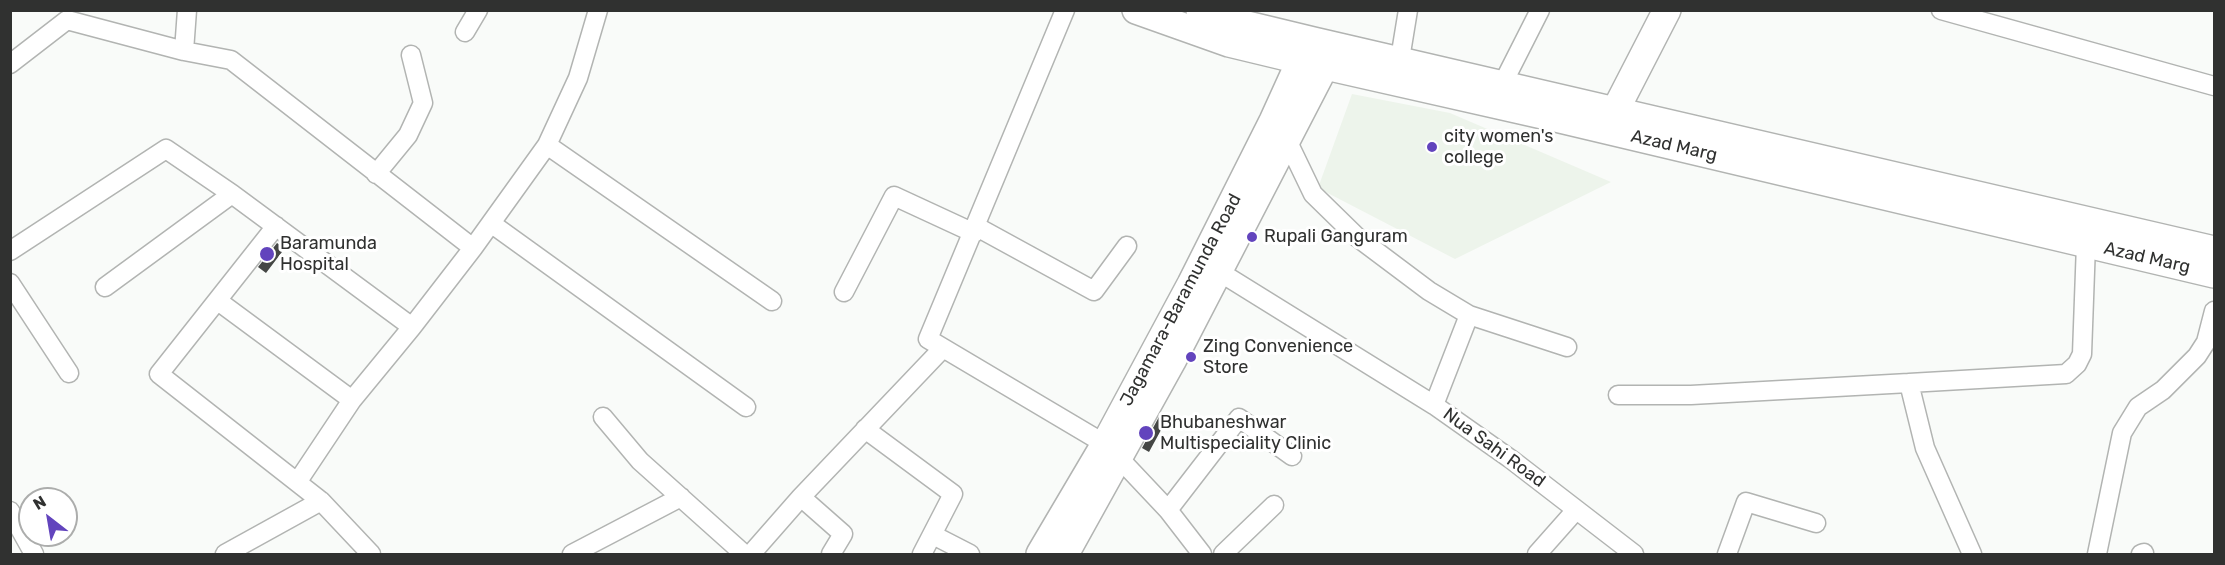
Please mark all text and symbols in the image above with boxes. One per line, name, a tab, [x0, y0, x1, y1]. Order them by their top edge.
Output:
place label: city women's college	[1444, 126, 1553, 168]
street label: Azad Marg	[1629, 126, 1719, 166]
marker: city women's college	[1425, 140, 1439, 154]
street label: Jagamara-Baramunda Road	[1116, 190, 1246, 410]
place label: Rupali Ganguram	[1264, 226, 1408, 248]
marker: Rupali Ganguram	[1245, 230, 1259, 244]
place label: Baramunda Hospital	[280, 233, 377, 276]
street label: Azad Marg	[2102, 238, 2192, 278]
marker: Baramunda Hospital	[258, 245, 276, 263]
place label: Zing Convenience Store	[1203, 336, 1353, 378]
marker: Zing Convenience Store	[1184, 350, 1198, 364]
street label: Nua Sahi Road	[1439, 404, 1549, 492]
place label: Bhubaneshwar Multispeciality Clinic	[1160, 412, 1331, 454]
marker: Bhubaneshwar Multispeciality Clinic	[1137, 424, 1155, 442]
north arrow	[18, 487, 78, 547]
text: N	[30, 492, 49, 514]

